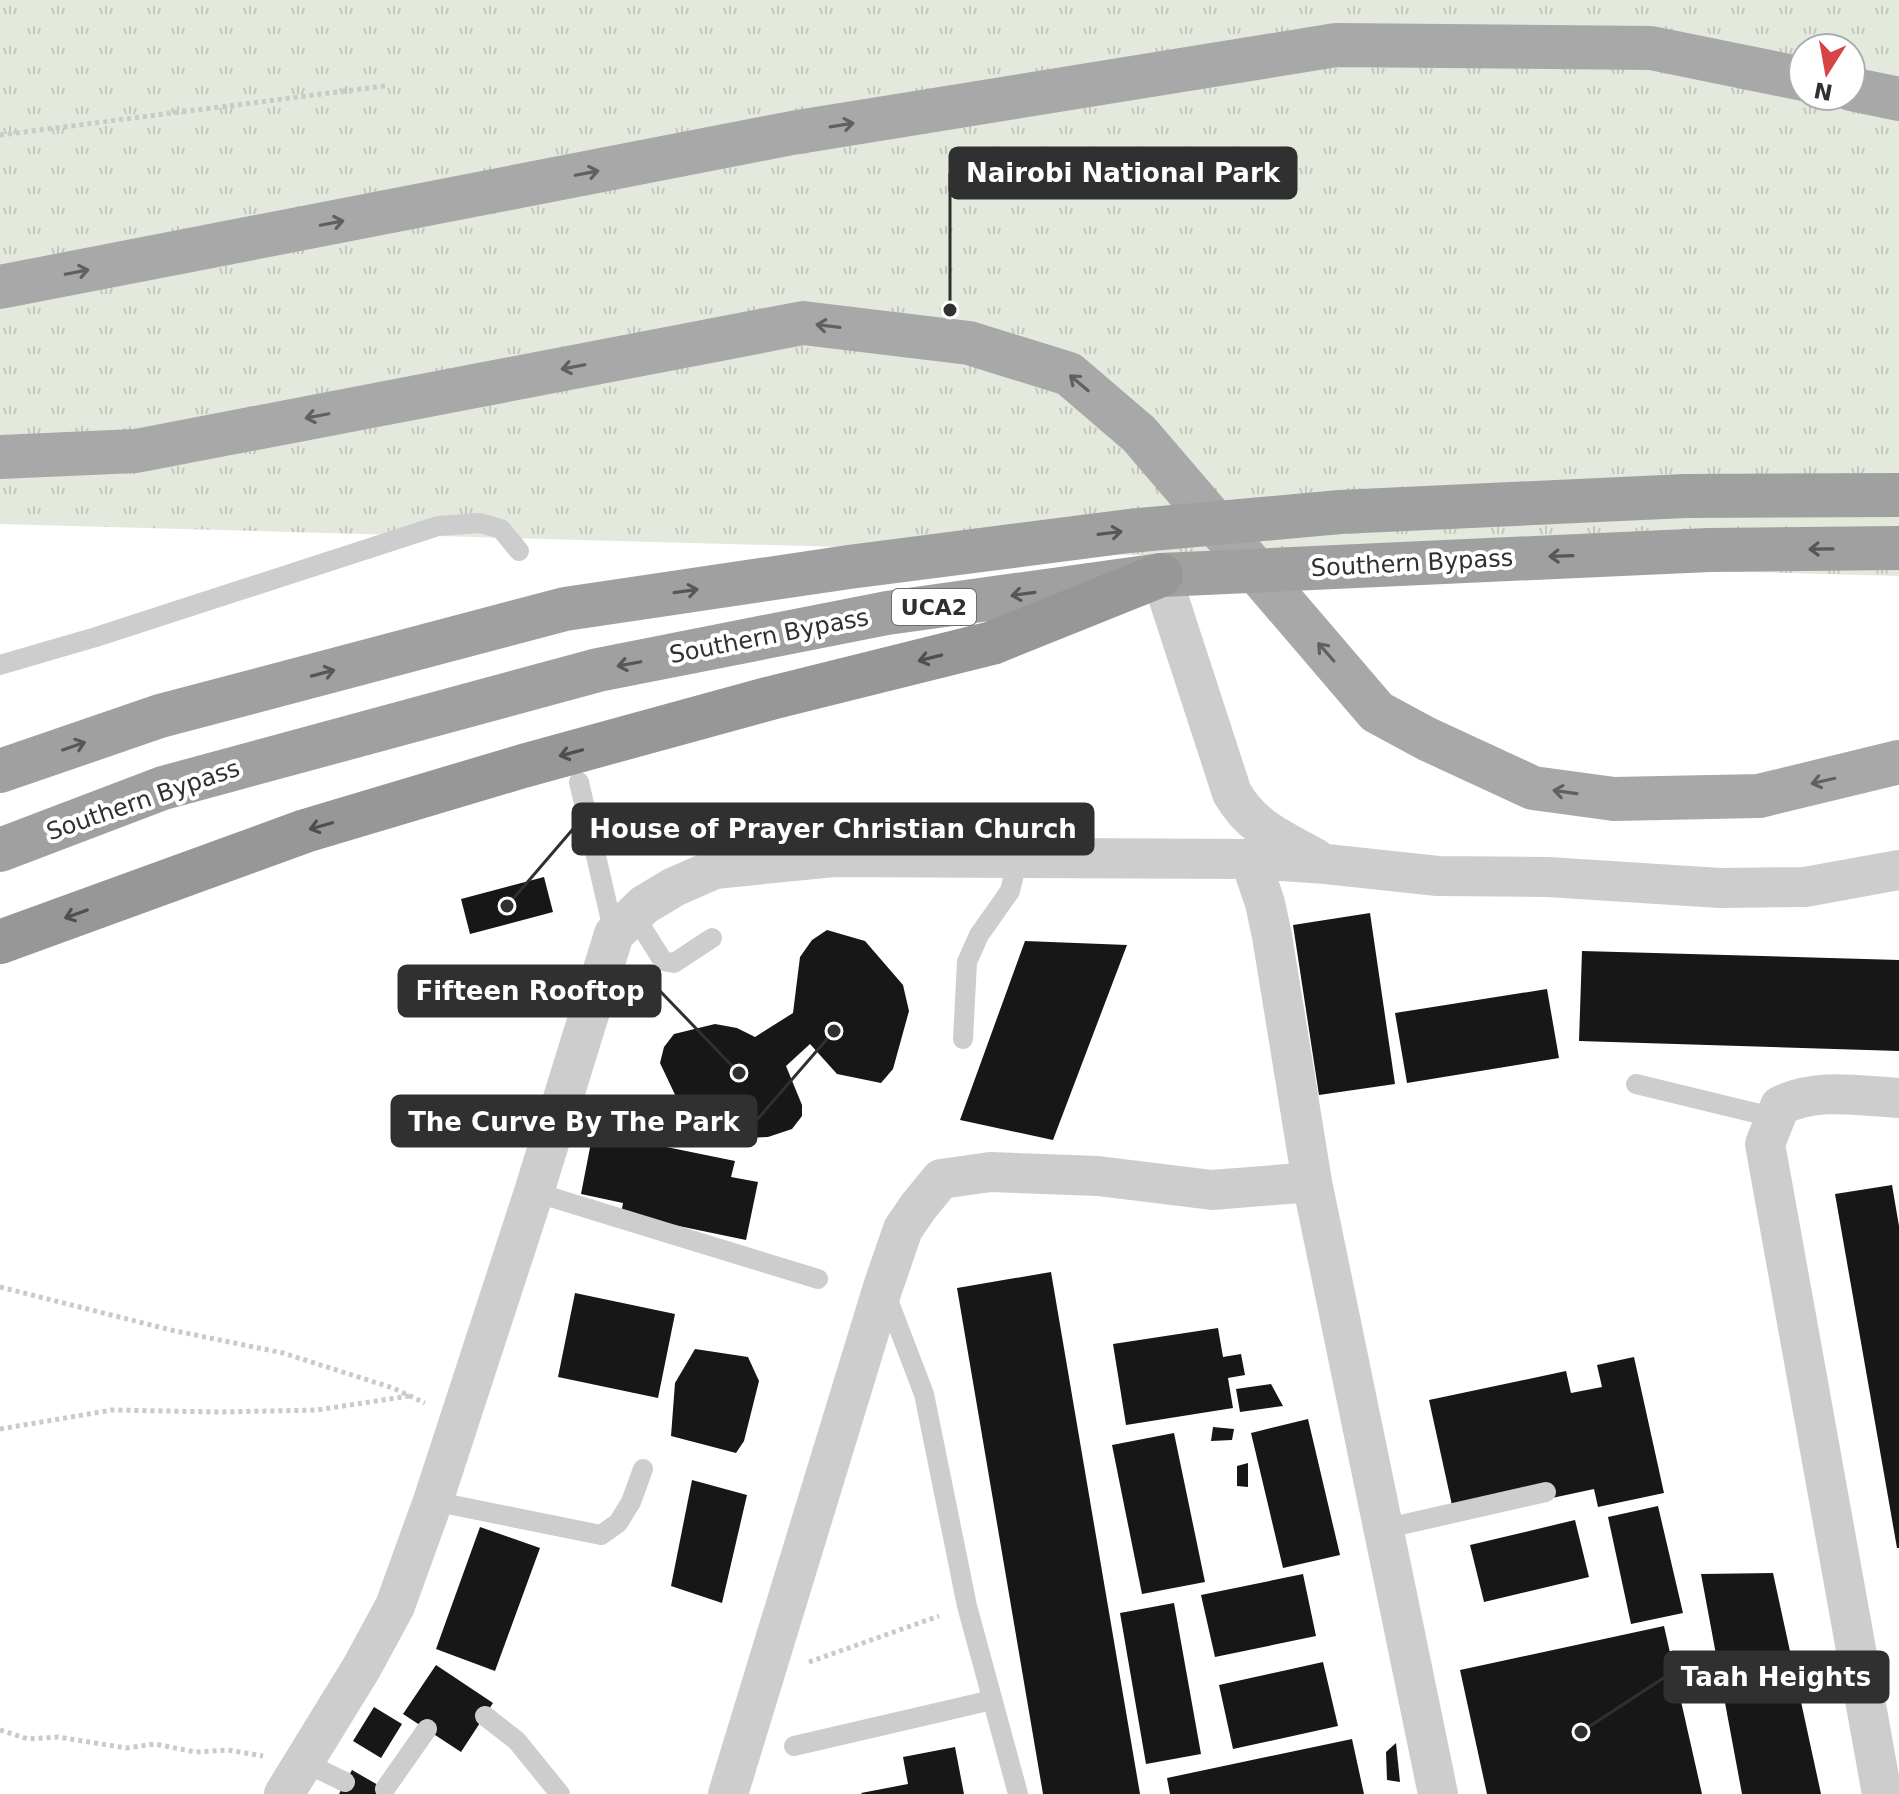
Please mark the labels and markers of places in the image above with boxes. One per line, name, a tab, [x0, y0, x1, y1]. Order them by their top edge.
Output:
callout: Nairobi National Park	[950, 148, 1296, 198]
callout: House of Prayer Christian Church	[573, 804, 1093, 854]
callout: Fifteen Rooftop	[399, 966, 660, 1016]
callout: The Curve By The Park	[392, 1096, 756, 1146]
callout: Taah Heights	[1665, 1652, 1888, 1702]

